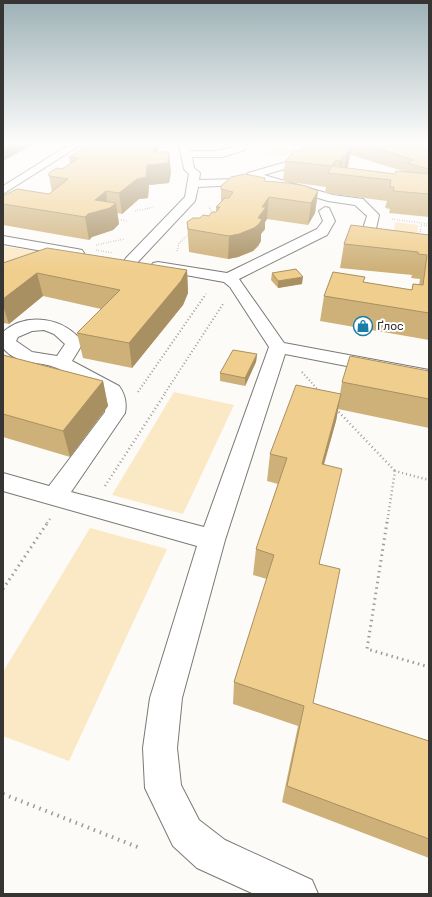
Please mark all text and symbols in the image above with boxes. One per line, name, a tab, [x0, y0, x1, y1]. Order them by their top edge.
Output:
shop icon: Ґлос	[352, 315, 374, 337]
place label: Ґлос	[377, 319, 404, 333]

